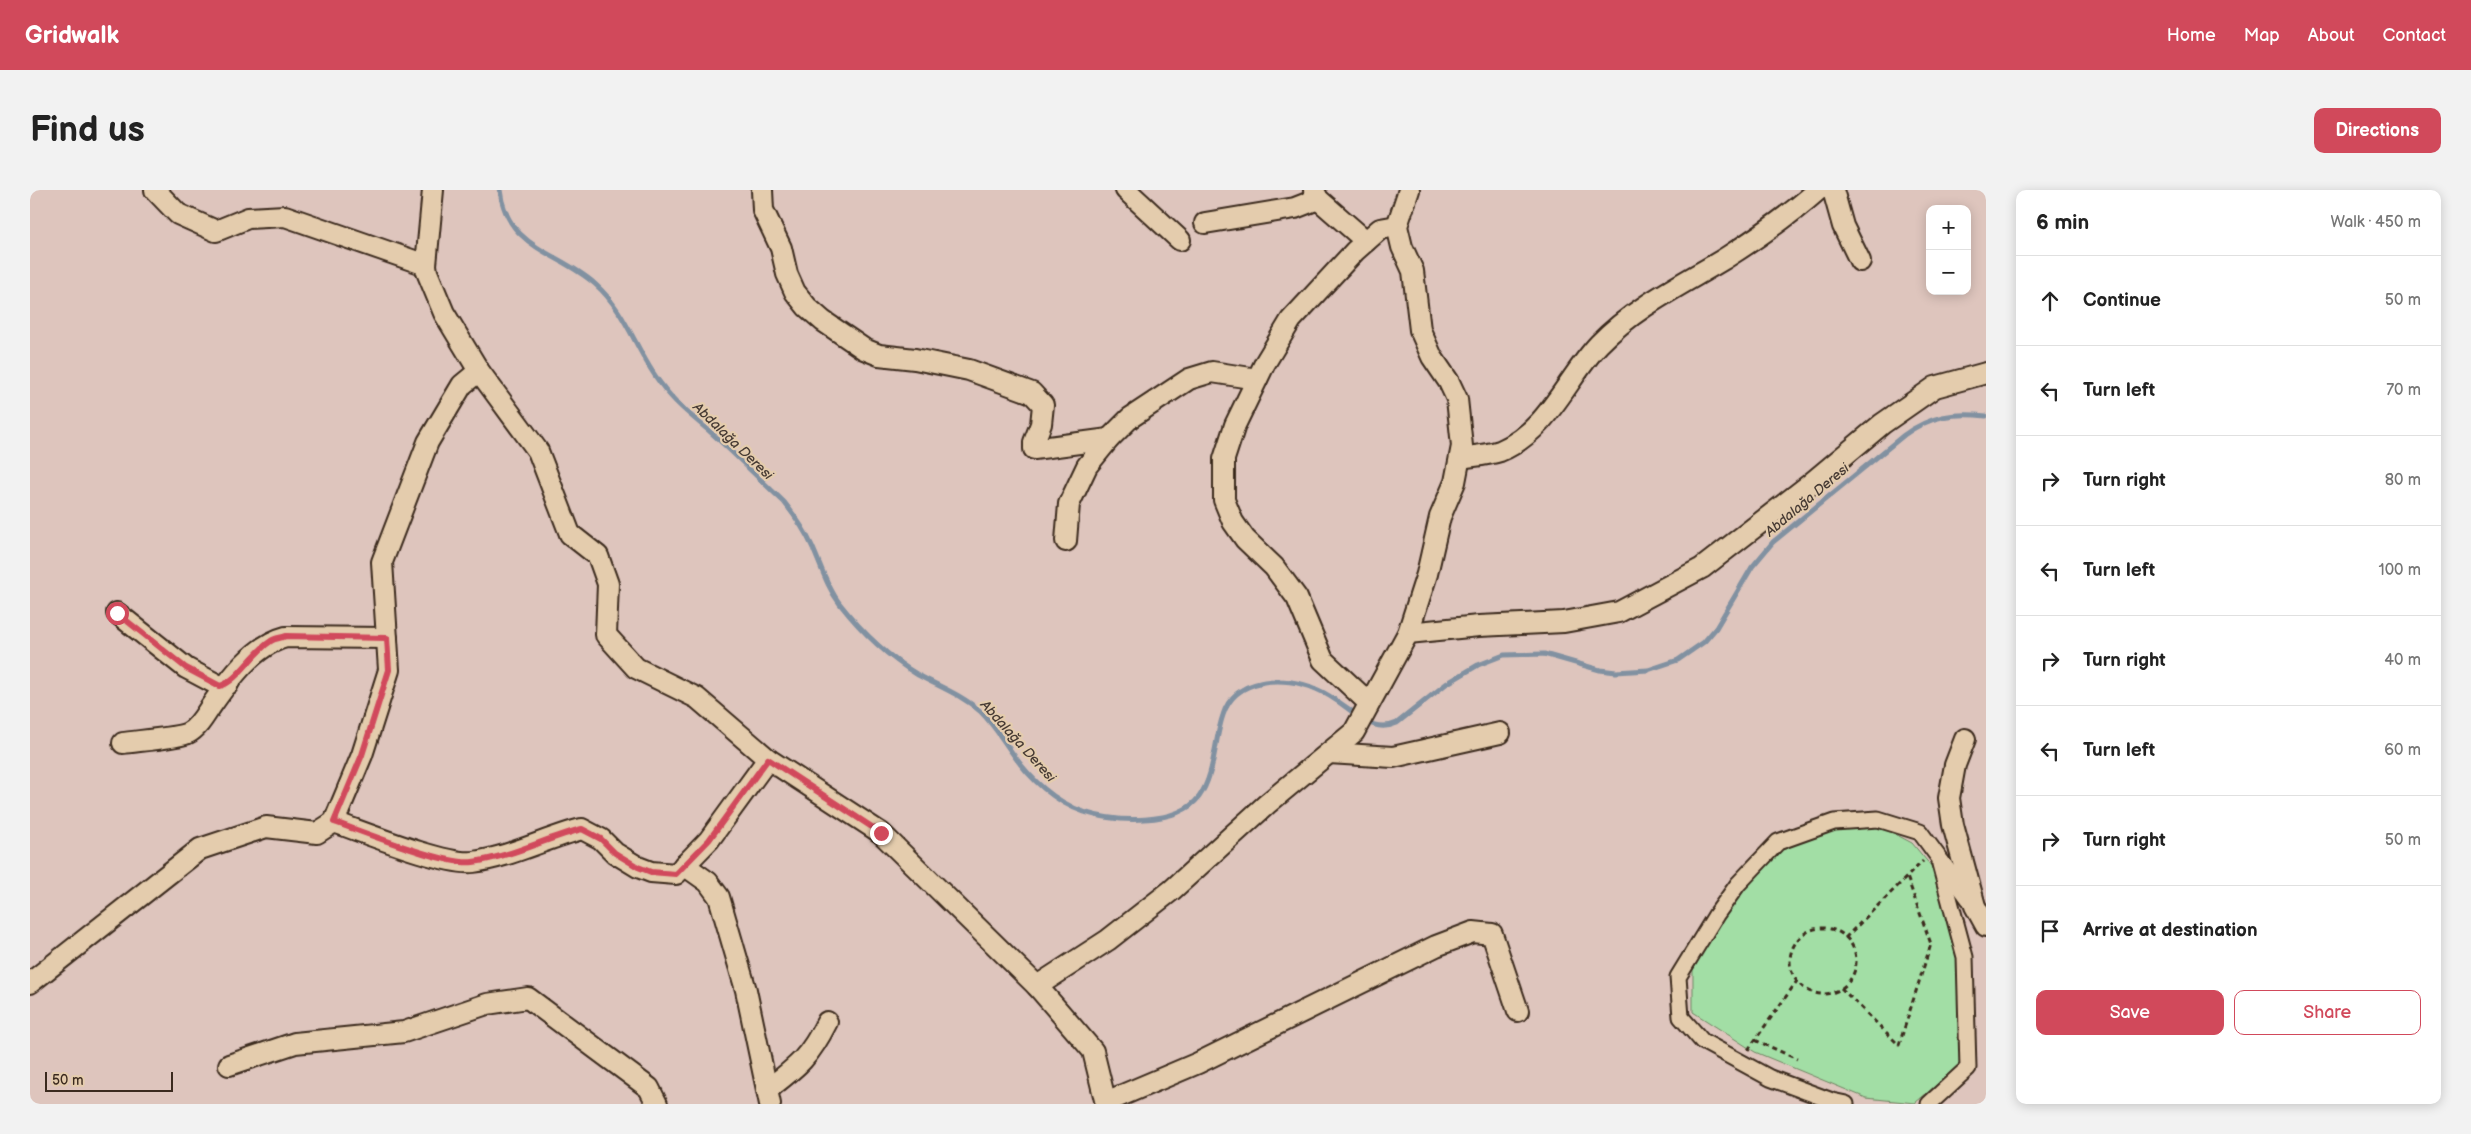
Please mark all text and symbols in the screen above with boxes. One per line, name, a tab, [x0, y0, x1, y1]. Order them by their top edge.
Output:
text: Gridwalk	[25, 21, 119, 50]
text: Home	[2167, 25, 2216, 46]
text: Map	[2244, 25, 2280, 46]
text: About	[2308, 25, 2355, 46]
text: Contact	[2383, 25, 2446, 46]
button: Directions	[2314, 108, 2441, 153]
text: Find us	[30, 109, 145, 152]
map controls	[1926, 205, 1971, 295]
button: +	[1926, 205, 1971, 250]
text: 6 min	[2036, 210, 2089, 235]
text: Walk · 450 m	[2331, 213, 2421, 232]
button: −	[1926, 250, 1971, 295]
icon: ahead	[2036, 287, 2064, 315]
text: Continue	[2083, 289, 2161, 312]
text: 50 m	[2385, 291, 2421, 310]
icon: left	[2036, 377, 2064, 405]
text: Turn left	[2083, 379, 2155, 402]
text: 70 m	[2386, 381, 2421, 400]
water label: Abdalağa Deresi	[689, 398, 777, 484]
water label: Abdalağa Deresi	[1761, 459, 1853, 541]
icon: right	[2036, 467, 2064, 495]
text: Turn right	[2083, 469, 2166, 492]
text: 80 m	[2385, 471, 2421, 490]
icon: left	[2036, 557, 2064, 585]
text: Turn left	[2083, 559, 2155, 582]
text: 100 m	[2378, 561, 2421, 580]
route start	[106, 602, 129, 625]
icon: right	[2036, 647, 2064, 675]
text: Turn right	[2083, 649, 2166, 672]
text: 40 m	[2384, 651, 2421, 670]
water label: Abdalağa Deresi	[976, 696, 1060, 786]
icon: left	[2036, 737, 2064, 765]
text: Turn left	[2083, 739, 2155, 762]
text: 60 m	[2384, 741, 2421, 760]
route end	[870, 822, 893, 845]
icon: right	[2036, 827, 2064, 855]
text: Turn right	[2083, 829, 2166, 852]
text: 50 m	[2385, 831, 2421, 850]
icon: arrive	[2036, 917, 2064, 945]
text: Arrive at destination	[2083, 919, 2258, 942]
button: Save	[2036, 990, 2224, 1035]
button: Share	[2234, 990, 2421, 1035]
scale bar	[45, 1069, 172, 1092]
text: 50 m	[52, 1072, 84, 1089]

